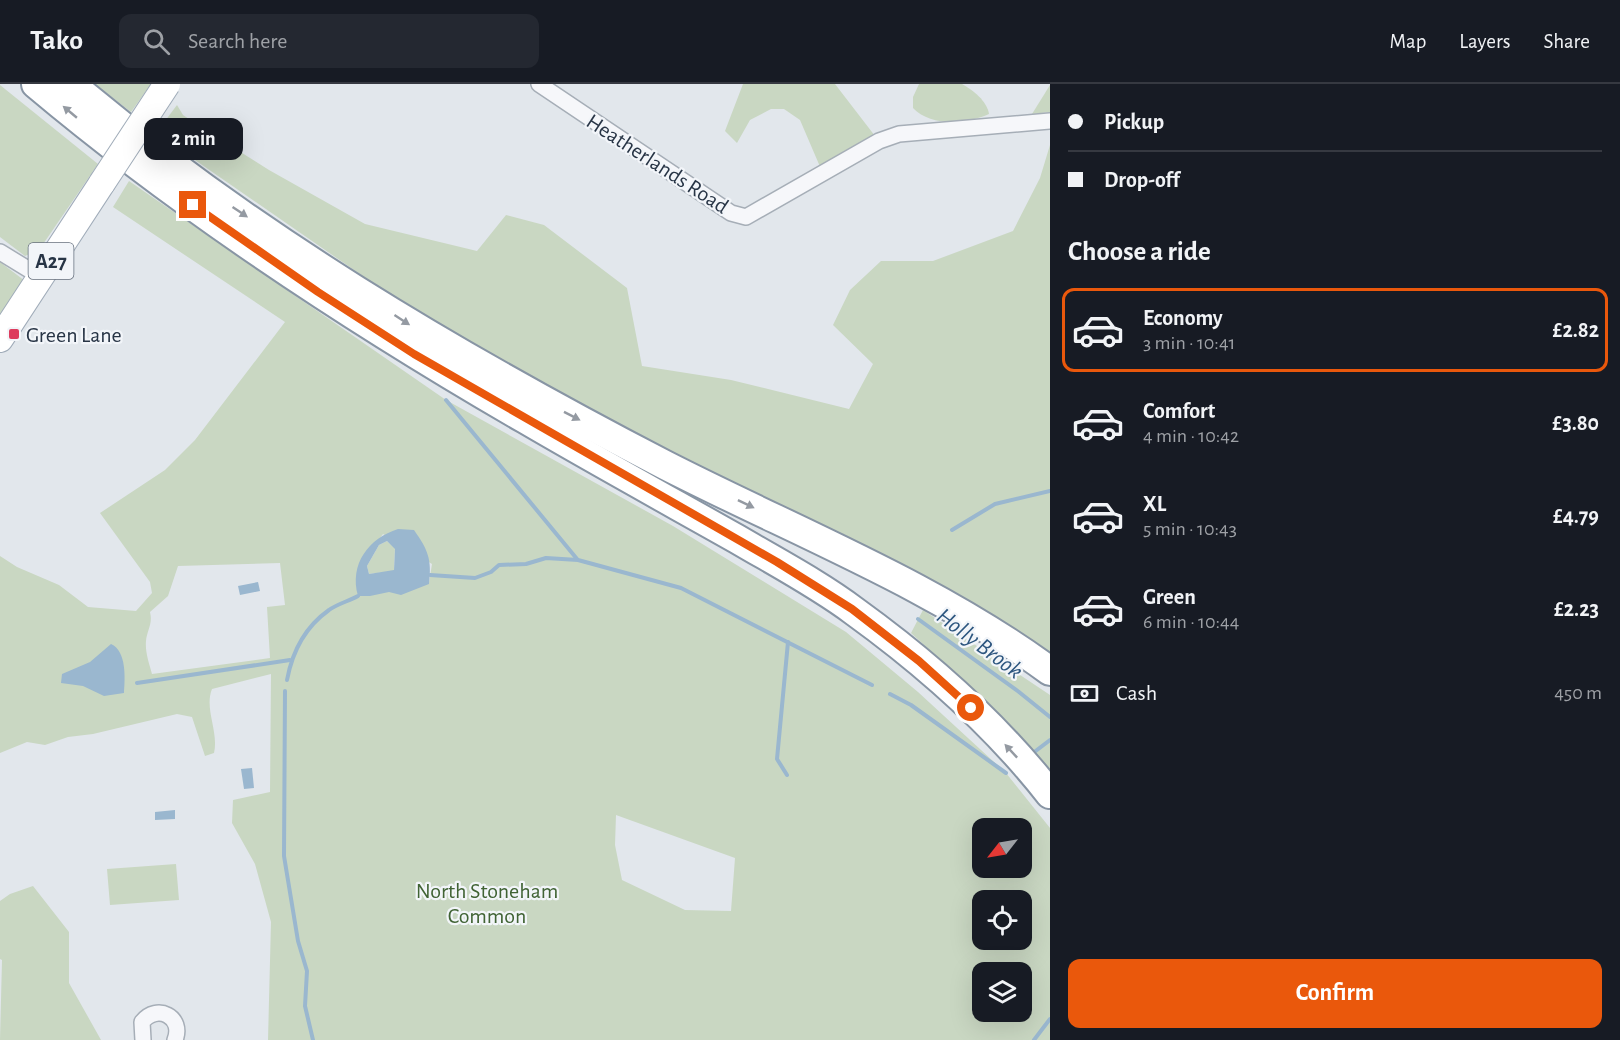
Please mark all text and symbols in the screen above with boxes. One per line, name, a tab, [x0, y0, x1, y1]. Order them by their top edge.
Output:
search box	[119, 14, 539, 68]
icon: search	[140, 25, 173, 58]
text: Tako	[30, 27, 83, 55]
text: Search here	[188, 30, 288, 52]
text: Map	[1390, 31, 1426, 52]
text: Layers	[1459, 31, 1510, 52]
text: Share	[1543, 31, 1590, 52]
one-way arrow	[62, 106, 78, 119]
street label: Heatherlands Road	[583, 110, 732, 218]
text: Pickup	[1104, 111, 1164, 133]
callout: 2 min	[144, 118, 242, 160]
text: 2 min	[171, 129, 216, 149]
text: Drop-off	[1104, 169, 1180, 191]
route end	[179, 191, 206, 218]
one-way arrow	[232, 206, 248, 217]
text: Choose a ride	[1068, 238, 1211, 265]
road number: A27	[28, 243, 74, 279]
icon: car	[1071, 303, 1125, 357]
text: Economy	[1143, 307, 1223, 329]
one-way arrow	[394, 314, 410, 325]
text: £2.82	[1553, 319, 1599, 341]
place label: Green Lane	[26, 324, 122, 346]
marker: Green Lane	[7, 327, 21, 341]
text: 3 min · 10:41	[1143, 333, 1235, 353]
icon: car	[1071, 396, 1125, 450]
text: Comfort	[1143, 400, 1215, 422]
one-way arrow	[564, 411, 581, 421]
text: £3.80	[1552, 412, 1599, 434]
text: 4 min · 10:42	[1143, 426, 1239, 446]
icon: car	[1071, 489, 1125, 543]
text: XL	[1143, 493, 1166, 515]
one-way arrow	[737, 500, 754, 509]
text: £4.79	[1553, 505, 1599, 527]
text: 5 min · 10:43	[1143, 519, 1237, 539]
icon: car	[1071, 582, 1125, 636]
text: Green	[1143, 586, 1196, 608]
text: £2.23	[1554, 598, 1599, 620]
water label: Holly Brook	[932, 604, 1027, 684]
text: 6 min · 10:44	[1143, 612, 1239, 632]
icon: cash	[1068, 677, 1101, 710]
text: Cash	[1116, 682, 1157, 704]
text: 450 m	[1554, 683, 1602, 703]
route start	[957, 694, 984, 721]
one-way arrow	[1004, 743, 1018, 758]
north arrow	[972, 818, 1032, 878]
map controls	[972, 818, 1032, 1022]
park label: North Stoneham Common	[416, 880, 558, 927]
button: locate	[972, 890, 1032, 950]
button: Confirm	[1068, 959, 1602, 1028]
button: layers	[972, 962, 1032, 1022]

